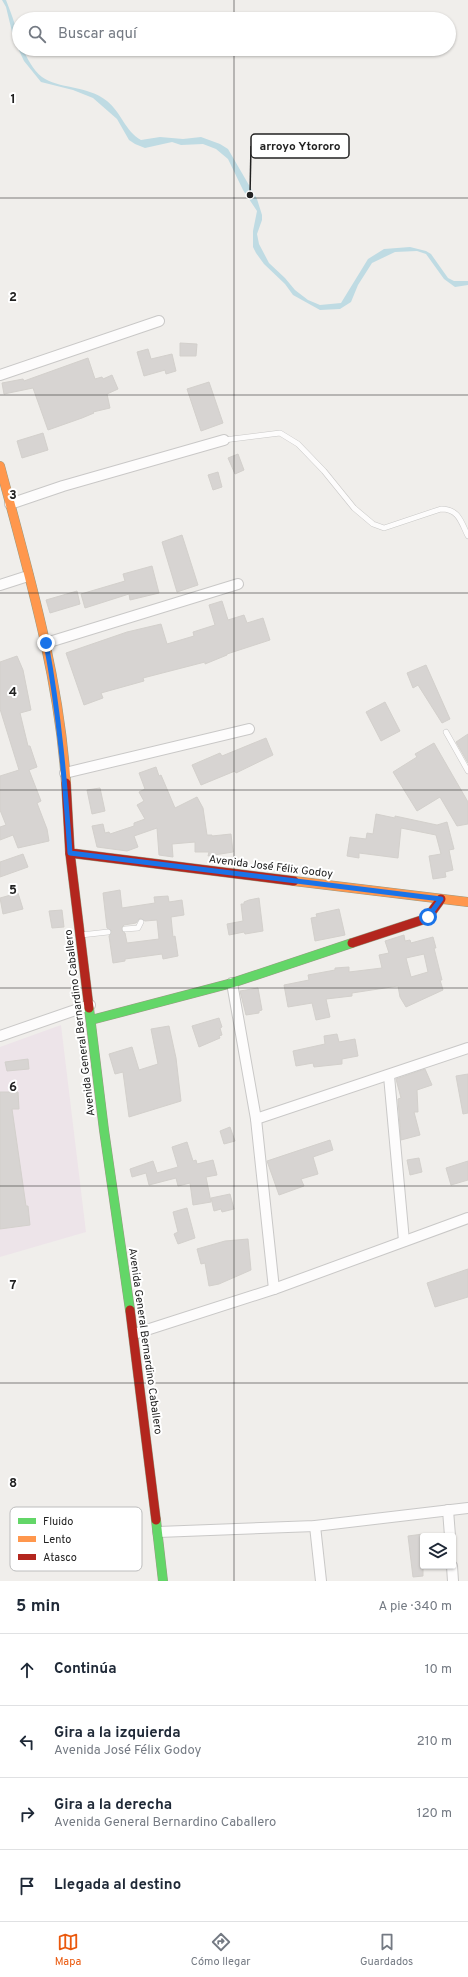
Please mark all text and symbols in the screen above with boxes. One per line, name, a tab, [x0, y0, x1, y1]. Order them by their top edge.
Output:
search box	[12, 12, 456, 56]
icon: search	[26, 23, 48, 45]
text: Buscar aquí	[58, 25, 137, 44]
text: 1	[10, 92, 16, 108]
callout: arroyo Ytororo	[251, 134, 349, 158]
text: arroyo Ytororo	[259, 139, 341, 155]
text: 2	[9, 290, 17, 306]
text: 3	[9, 488, 17, 504]
route end	[37, 634, 55, 652]
text: 4	[9, 685, 17, 701]
street label: Avenida José Félix Godoy	[208, 852, 334, 882]
text: 5	[9, 883, 17, 899]
route start	[419, 908, 437, 926]
street label: Avenida General Bernardino Caballero	[62, 929, 98, 1117]
text: 6	[9, 1080, 17, 1096]
street label: Avenida General Bernardino Caballero	[125, 1247, 165, 1435]
text: 7	[10, 1278, 17, 1294]
text: 8	[9, 1476, 17, 1492]
legend	[10, 1507, 142, 1571]
text: Fluido	[43, 1515, 73, 1529]
text: Lento	[43, 1533, 71, 1547]
map controls	[420, 1533, 456, 1569]
button: layers	[420, 1533, 456, 1569]
text: Atasco	[43, 1551, 77, 1565]
text: 5 min	[16, 1596, 60, 1618]
text: A pie · 340 m	[379, 1599, 452, 1615]
icon: ahead	[16, 1659, 38, 1681]
text: Continúa	[54, 1660, 116, 1679]
text: 10 m	[425, 1662, 452, 1678]
text: Gira a la izquierda	[54, 1724, 181, 1743]
icon: left	[16, 1731, 38, 1753]
text: 210 m	[417, 1734, 452, 1750]
text: Avenida José Félix Godoy	[54, 1743, 201, 1759]
text: Gira a la derecha	[54, 1796, 172, 1815]
icon: right	[16, 1803, 38, 1825]
text: 120 m	[417, 1806, 452, 1822]
text: Avenida General Bernardino Caballero	[54, 1815, 276, 1831]
icon: arrive	[16, 1875, 38, 1897]
text: Llegada al destino	[54, 1876, 181, 1895]
tab: Mapa	[55, 1931, 81, 1969]
tab: Cómo llegar	[191, 1931, 251, 1969]
tab: Guardados	[360, 1931, 413, 1969]

